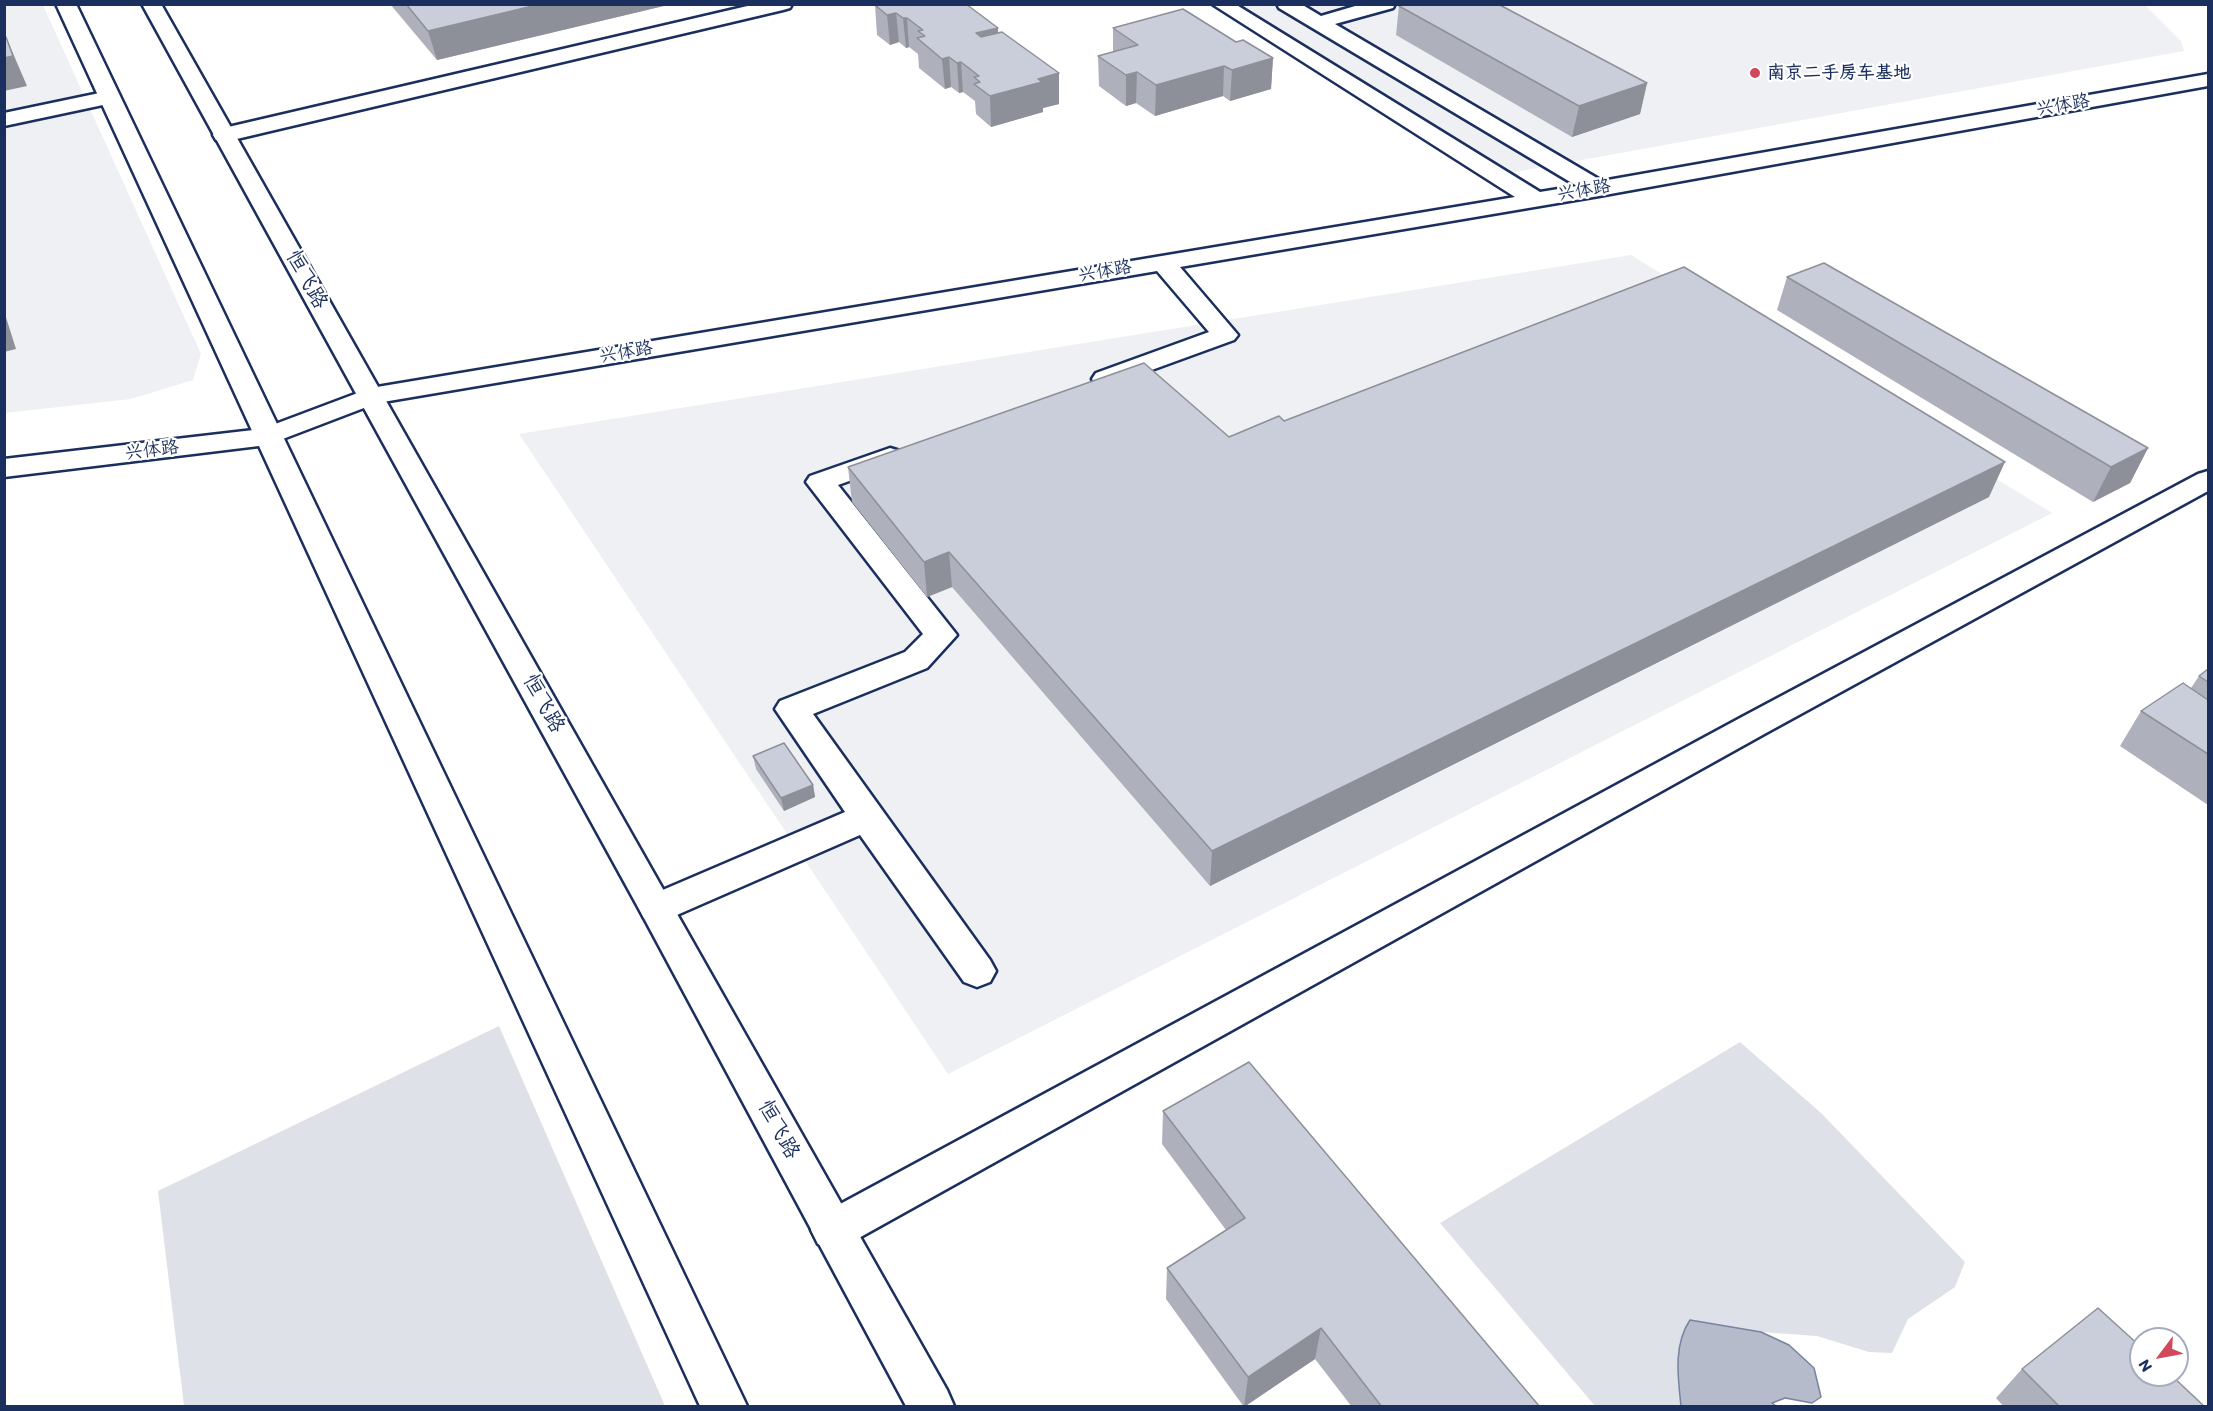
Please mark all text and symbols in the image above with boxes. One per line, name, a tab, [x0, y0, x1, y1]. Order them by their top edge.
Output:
place label: 南京二手房车基地	[1767, 62, 1911, 84]
marker: 南京二手房车基地	[1748, 66, 1762, 80]
street label: 兴体路	[2035, 91, 2091, 121]
street label: 兴体路	[1556, 176, 1612, 206]
street label: 恒飞路	[280, 246, 332, 314]
street label: 兴体路	[1077, 257, 1133, 287]
street label: 兴体路	[598, 338, 654, 368]
street label: 兴体路	[124, 437, 180, 465]
street label: 恒飞路	[517, 670, 569, 738]
street label: 恒飞路	[752, 1096, 804, 1164]
north arrow	[2129, 1327, 2189, 1387]
text: N	[2134, 1356, 2156, 1375]

